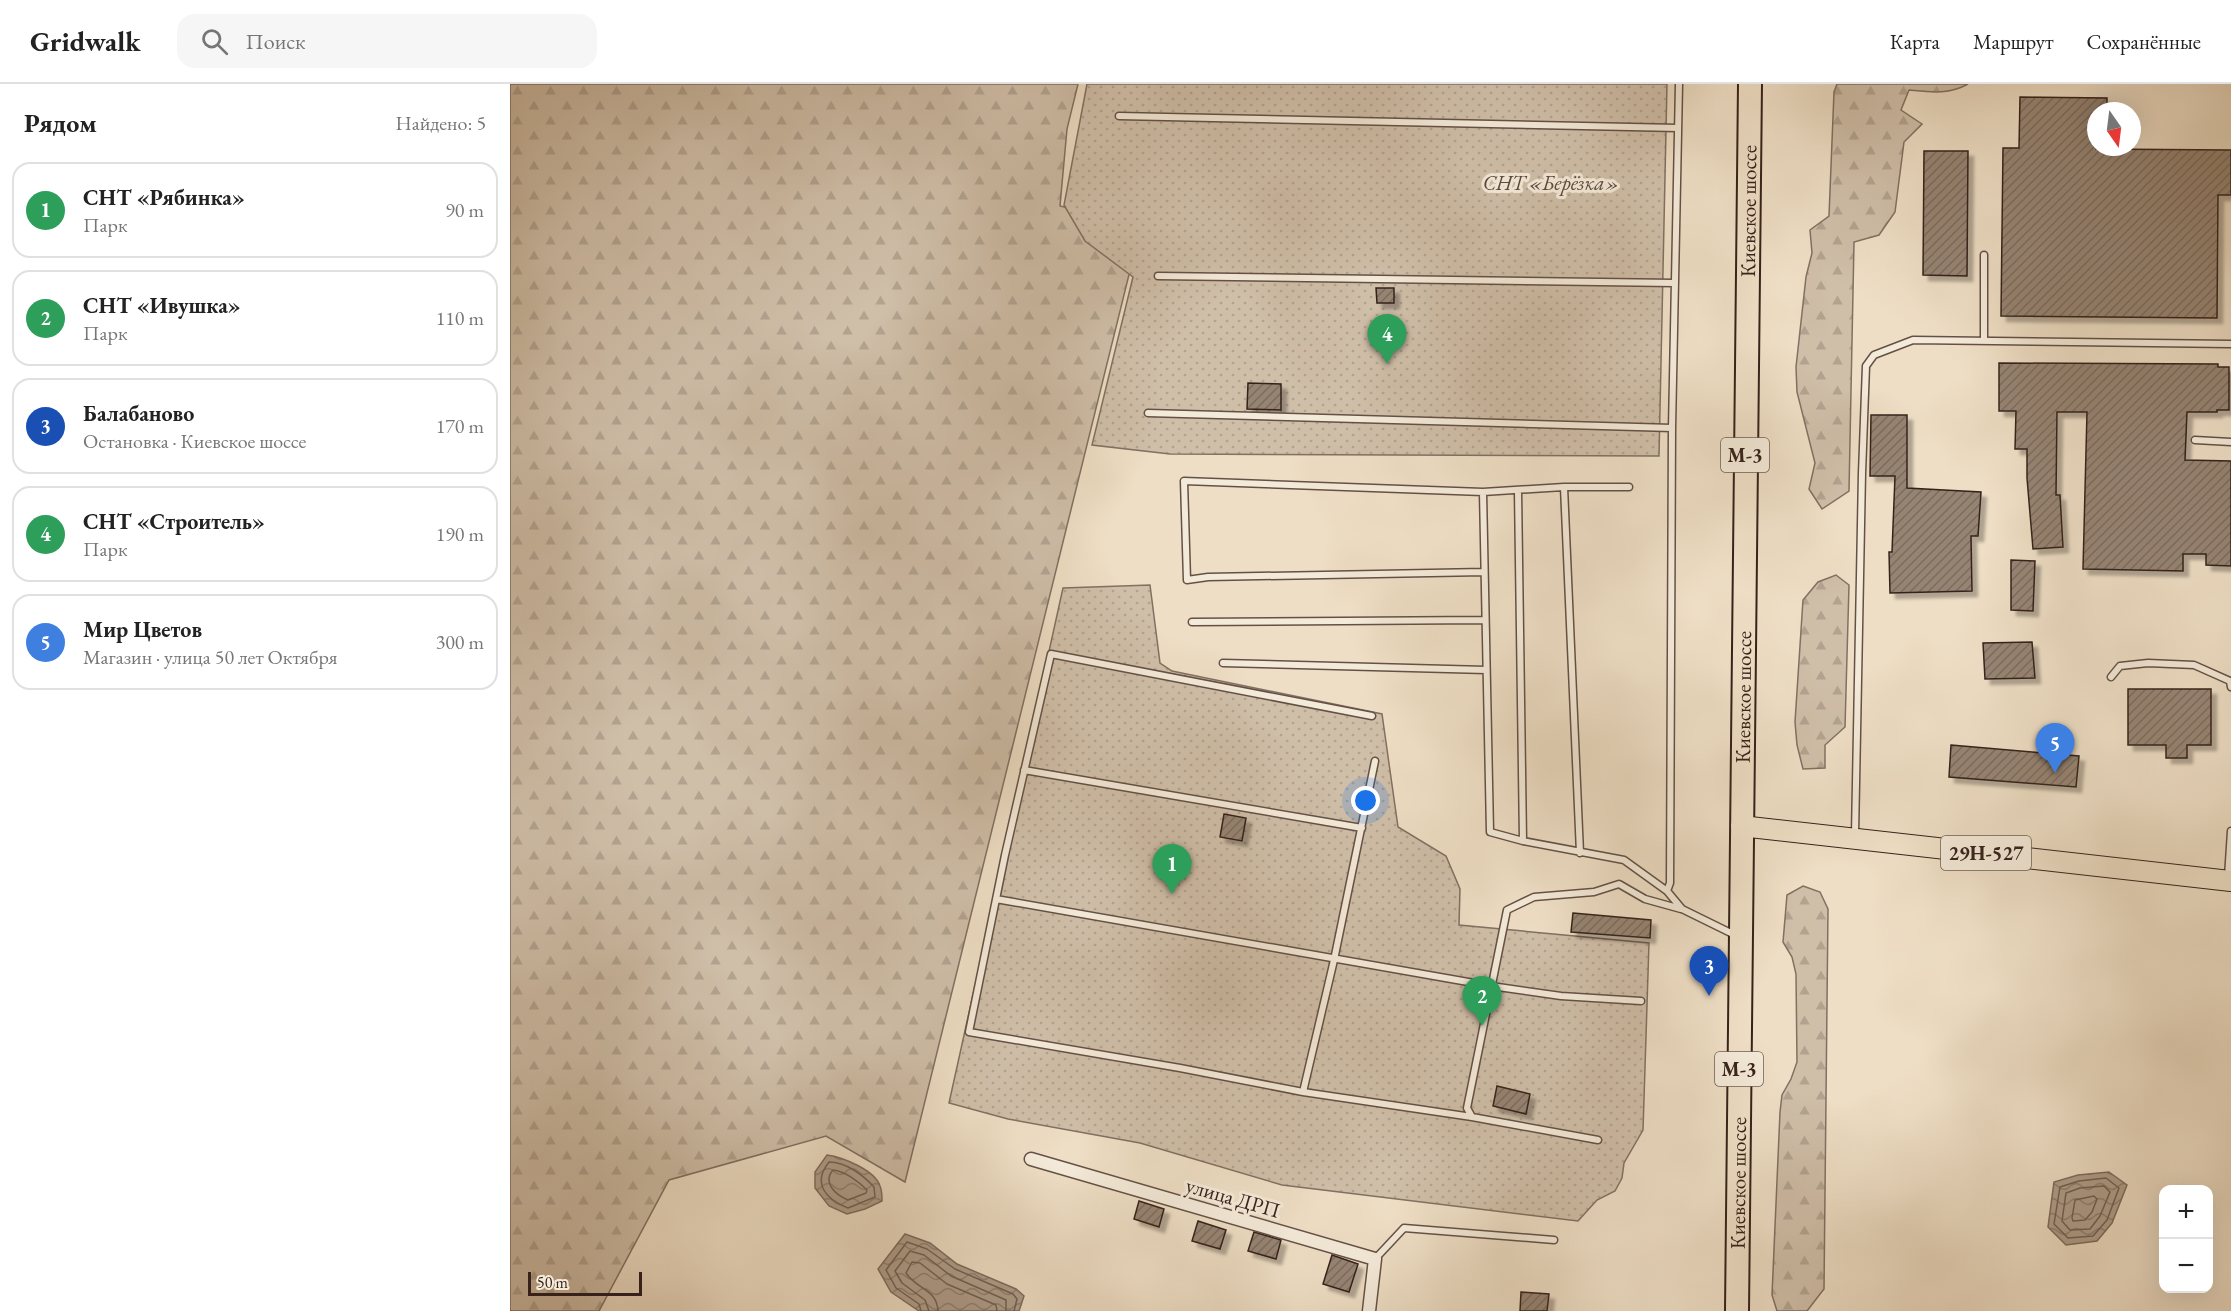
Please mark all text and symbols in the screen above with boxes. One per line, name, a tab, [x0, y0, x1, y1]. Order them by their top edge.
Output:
search box	[177, 14, 597, 68]
text: Gridwalk	[30, 23, 141, 59]
icon: search	[198, 25, 231, 58]
text: Поиск	[246, 27, 305, 56]
text: Карта	[1890, 28, 1940, 55]
text: Маршрут	[1973, 28, 2054, 55]
text: Сохранённые	[2087, 28, 2201, 55]
north arrow	[2087, 102, 2141, 156]
text: Рядом	[24, 106, 97, 140]
text: Найдено: 5	[395, 110, 486, 136]
street label: Киевское шоссе	[1734, 145, 1762, 277]
park label: СНТ «Берёзка»	[1483, 169, 1619, 196]
text: СНТ «Рябинка»	[83, 183, 245, 212]
text: 1	[40, 197, 51, 223]
text: 90 m	[445, 197, 484, 223]
text: Парк	[83, 212, 127, 238]
text: СНТ «Ивушка»	[83, 291, 241, 320]
text: 2	[40, 305, 51, 331]
text: 110 m	[436, 305, 484, 331]
pin: 4	[1368, 314, 1406, 364]
text: Парк	[83, 320, 127, 346]
text: Балабаново	[83, 399, 194, 428]
text: 3	[40, 413, 51, 439]
text: 170 m	[436, 413, 484, 439]
text: Остановка · Киевское шоссе	[83, 428, 306, 454]
road number: М-3	[1721, 438, 1769, 472]
text: СНТ «Строитель»	[83, 507, 265, 536]
text: 4	[40, 521, 51, 547]
text: 190 m	[436, 521, 484, 547]
text: Парк	[83, 536, 127, 562]
text: Мир Цветов	[83, 615, 202, 644]
text: 5	[40, 629, 51, 655]
text: 300 m	[436, 629, 484, 655]
street label: Киевское шоссе	[1729, 631, 1757, 763]
text: Магазин · улица 50 лет Октября	[83, 644, 338, 670]
pin: 5	[2036, 724, 2074, 773]
your location	[1351, 786, 1380, 815]
road number: 29Н-527	[1941, 836, 2031, 870]
pin: 1	[1152, 844, 1192, 894]
pin: 3	[1690, 946, 1728, 996]
pin: 2	[1462, 976, 1502, 1026]
road number: М-3	[1715, 1052, 1763, 1086]
street label: Киевское шоссе	[1724, 1117, 1752, 1249]
street label: улица ДРП	[1183, 1171, 1283, 1224]
map controls	[2159, 1185, 2213, 1293]
button: +	[2159, 1185, 2213, 1239]
button: −	[2159, 1239, 2213, 1293]
scale bar	[528, 1269, 642, 1296]
text: 50 m	[537, 1272, 568, 1293]

